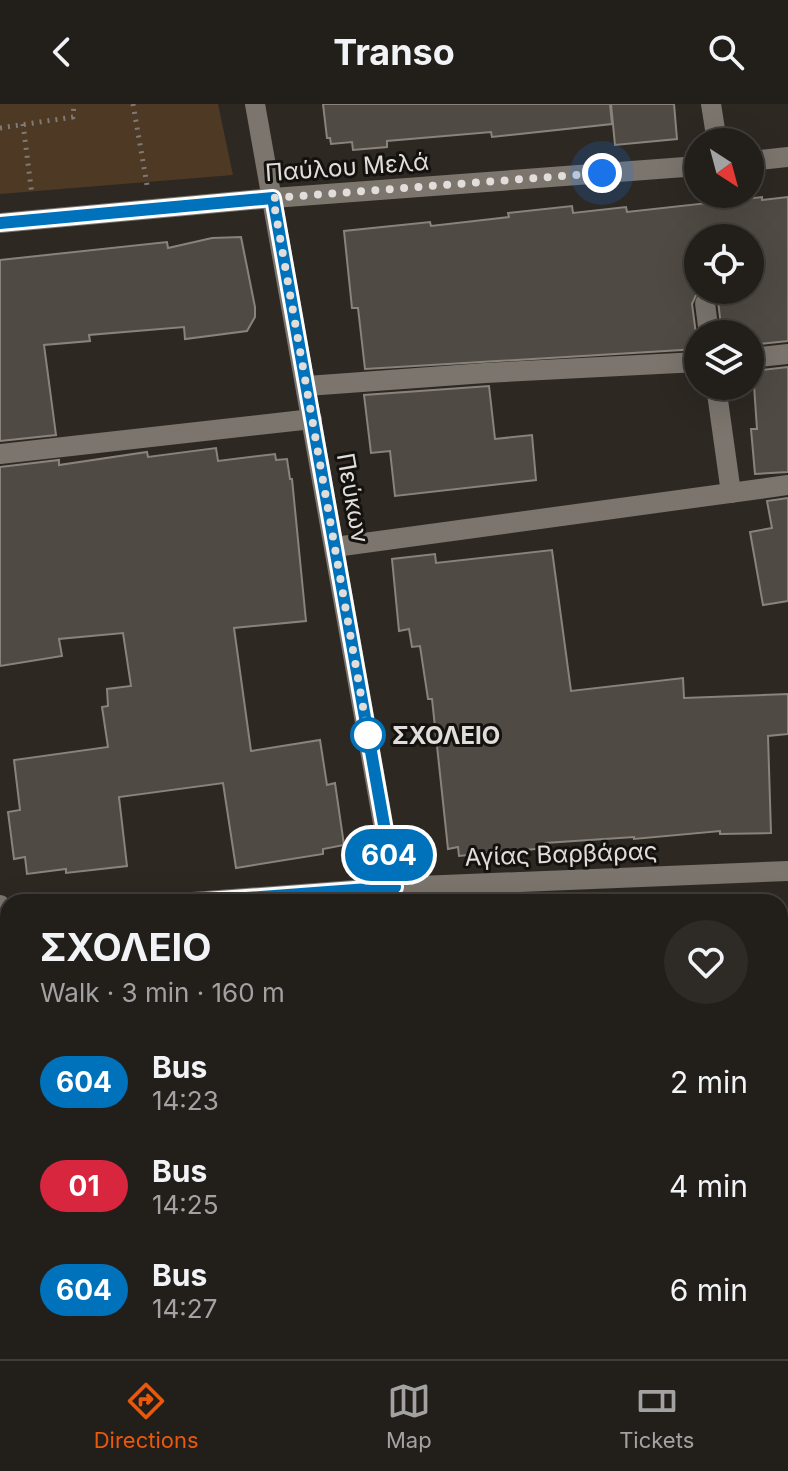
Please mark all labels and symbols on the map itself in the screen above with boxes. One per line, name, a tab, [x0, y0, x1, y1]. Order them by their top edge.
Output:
north arrow	[684, 128, 764, 208]
street label: Παύλου Μελά	[264, 147, 430, 187]
your location	[582, 153, 622, 193]
street label: Πεύκων	[331, 451, 375, 545]
marker: ΣΧΟΛΕΙΟ	[351, 718, 385, 752]
place label: ΣΧΟΛΕΙΟ	[392, 721, 500, 750]
line badge: 604	[343, 829, 435, 881]
street label: Αγίας Βαρβάρας	[464, 836, 658, 872]

